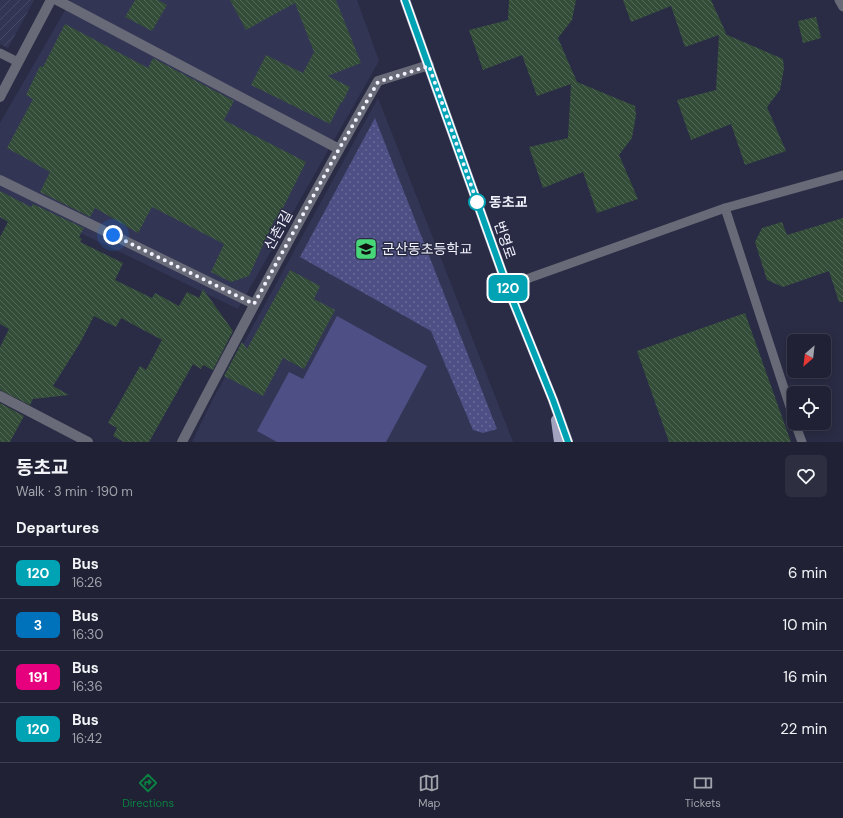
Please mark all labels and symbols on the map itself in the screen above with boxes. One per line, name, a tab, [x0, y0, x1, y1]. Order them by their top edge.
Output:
marker: 동초교	[468, 193, 486, 211]
place label: 동초교	[489, 193, 528, 211]
street label: 신촌1길	[260, 207, 296, 253]
street label: 번영로	[490, 219, 520, 261]
your location	[103, 225, 123, 245]
school or university icon: 군산동초등학교	[353, 236, 379, 262]
place label: 군산동초등학교	[382, 240, 472, 258]
line badge: 120	[485, 275, 531, 301]
north arrow	[787, 334, 831, 378]

